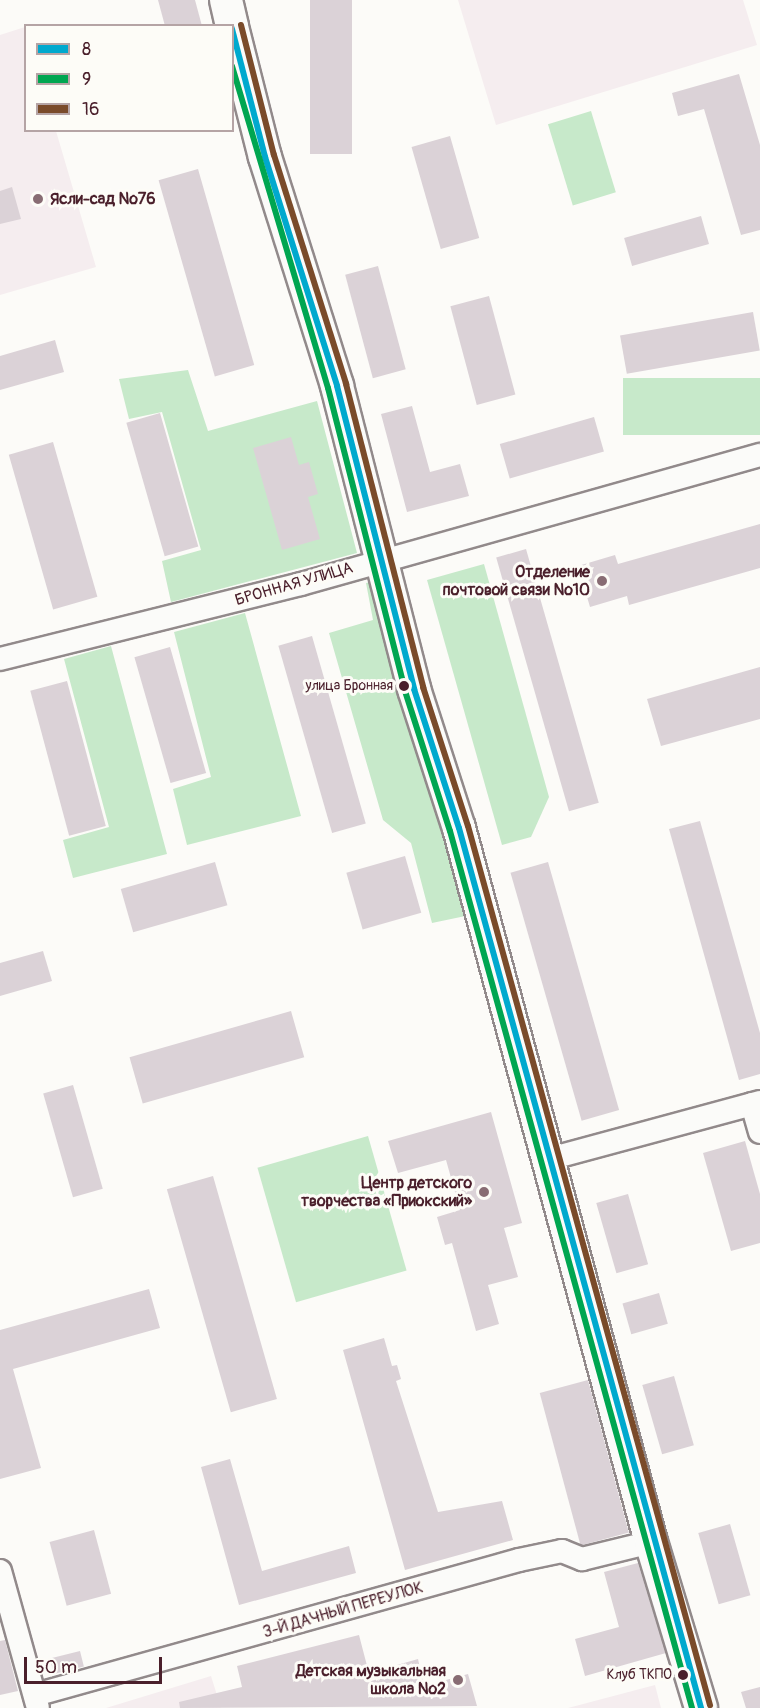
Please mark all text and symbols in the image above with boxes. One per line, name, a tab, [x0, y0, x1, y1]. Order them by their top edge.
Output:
legend	[24, 24, 234, 132]
text: 8	[82, 38, 91, 61]
text: 9	[82, 68, 91, 91]
text: 16	[82, 98, 100, 121]
place label: Ясли-сад №76	[50, 189, 156, 209]
marker: Ясли-сад №76	[31, 192, 45, 206]
street label: БРОННАЯ УЛИЦА	[233, 558, 355, 610]
place label: Отделение почтовой связи №10	[443, 562, 590, 600]
marker: Отделение почтовой связи №10	[595, 574, 609, 588]
place label: улица Бронная	[306, 678, 393, 694]
marker: улица Бронная	[398, 680, 410, 692]
place label: Центр детского творчества «Приокский»	[301, 1173, 472, 1211]
marker: Центр детского творчества «Приокский»	[477, 1185, 491, 1199]
street label: 3-Й ДАЧНЫЙ ПЕРЕУЛОК	[261, 1578, 425, 1642]
scale bar	[27, 1645, 165, 1683]
text: 50 m	[35, 1656, 77, 1679]
place label: Детская музыкальная школа №2	[296, 1661, 446, 1699]
place label: Клуб ТКПО	[606, 1667, 672, 1683]
marker: Клуб ТКПО	[677, 1669, 689, 1681]
marker: Детская музыкальная школа №2	[451, 1673, 465, 1687]

